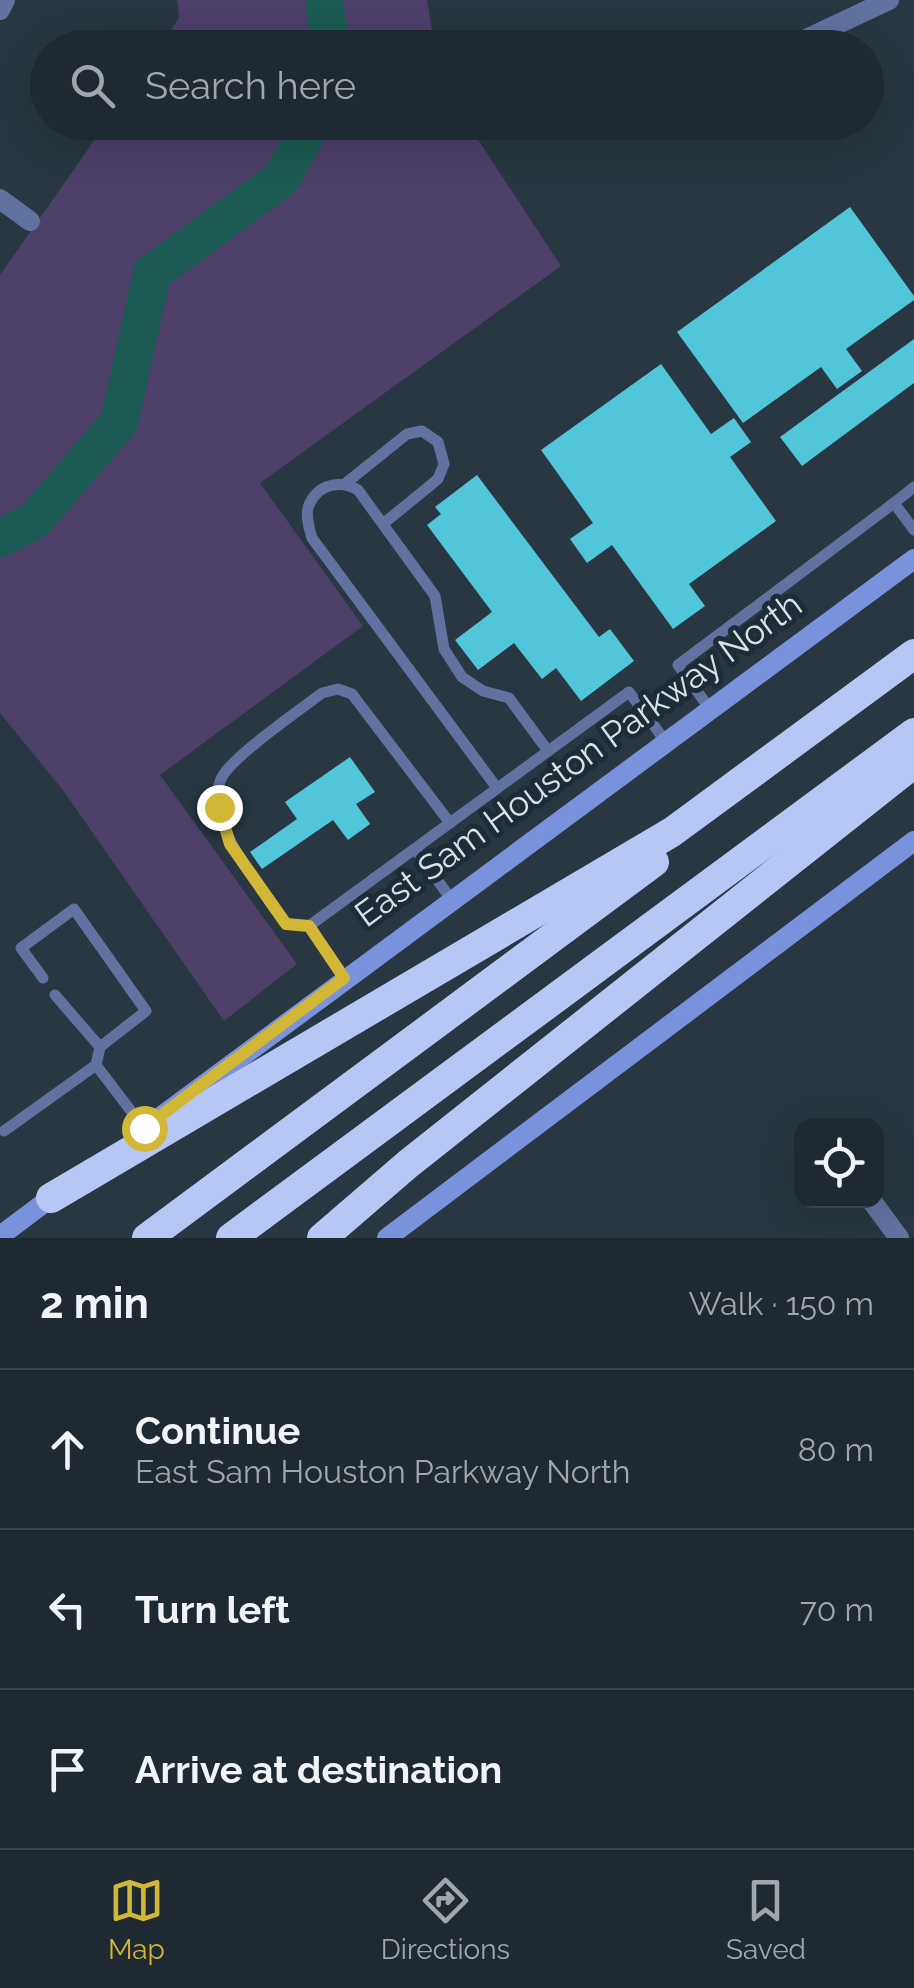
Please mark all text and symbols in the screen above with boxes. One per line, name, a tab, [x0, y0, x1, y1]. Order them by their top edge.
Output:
search box	[30, 30, 884, 140]
icon: search	[65, 58, 120, 113]
text: Search here	[145, 63, 356, 108]
street label: East Sam Houston Parkway North	[347, 583, 809, 935]
route end	[197, 785, 243, 831]
route start	[122, 1106, 168, 1152]
map controls	[794, 1118, 884, 1208]
button: locate	[794, 1118, 884, 1208]
text: 2 min	[40, 1279, 149, 1328]
text: Walk · 150 m	[688, 1285, 874, 1322]
text: Continue	[135, 1408, 300, 1453]
icon: ahead	[40, 1422, 95, 1477]
text: 80 m	[798, 1431, 874, 1468]
text: East Sam Houston Parkway North	[135, 1453, 630, 1490]
icon: left	[40, 1582, 95, 1637]
text: Turn left	[135, 1587, 290, 1632]
text: 70 m	[800, 1591, 874, 1628]
icon: arrive	[40, 1742, 95, 1797]
text: Arrive at destination	[135, 1747, 502, 1792]
tab: Map	[108, 1873, 165, 1966]
tab: Directions	[381, 1873, 510, 1966]
tab: Saved	[726, 1873, 806, 1966]

